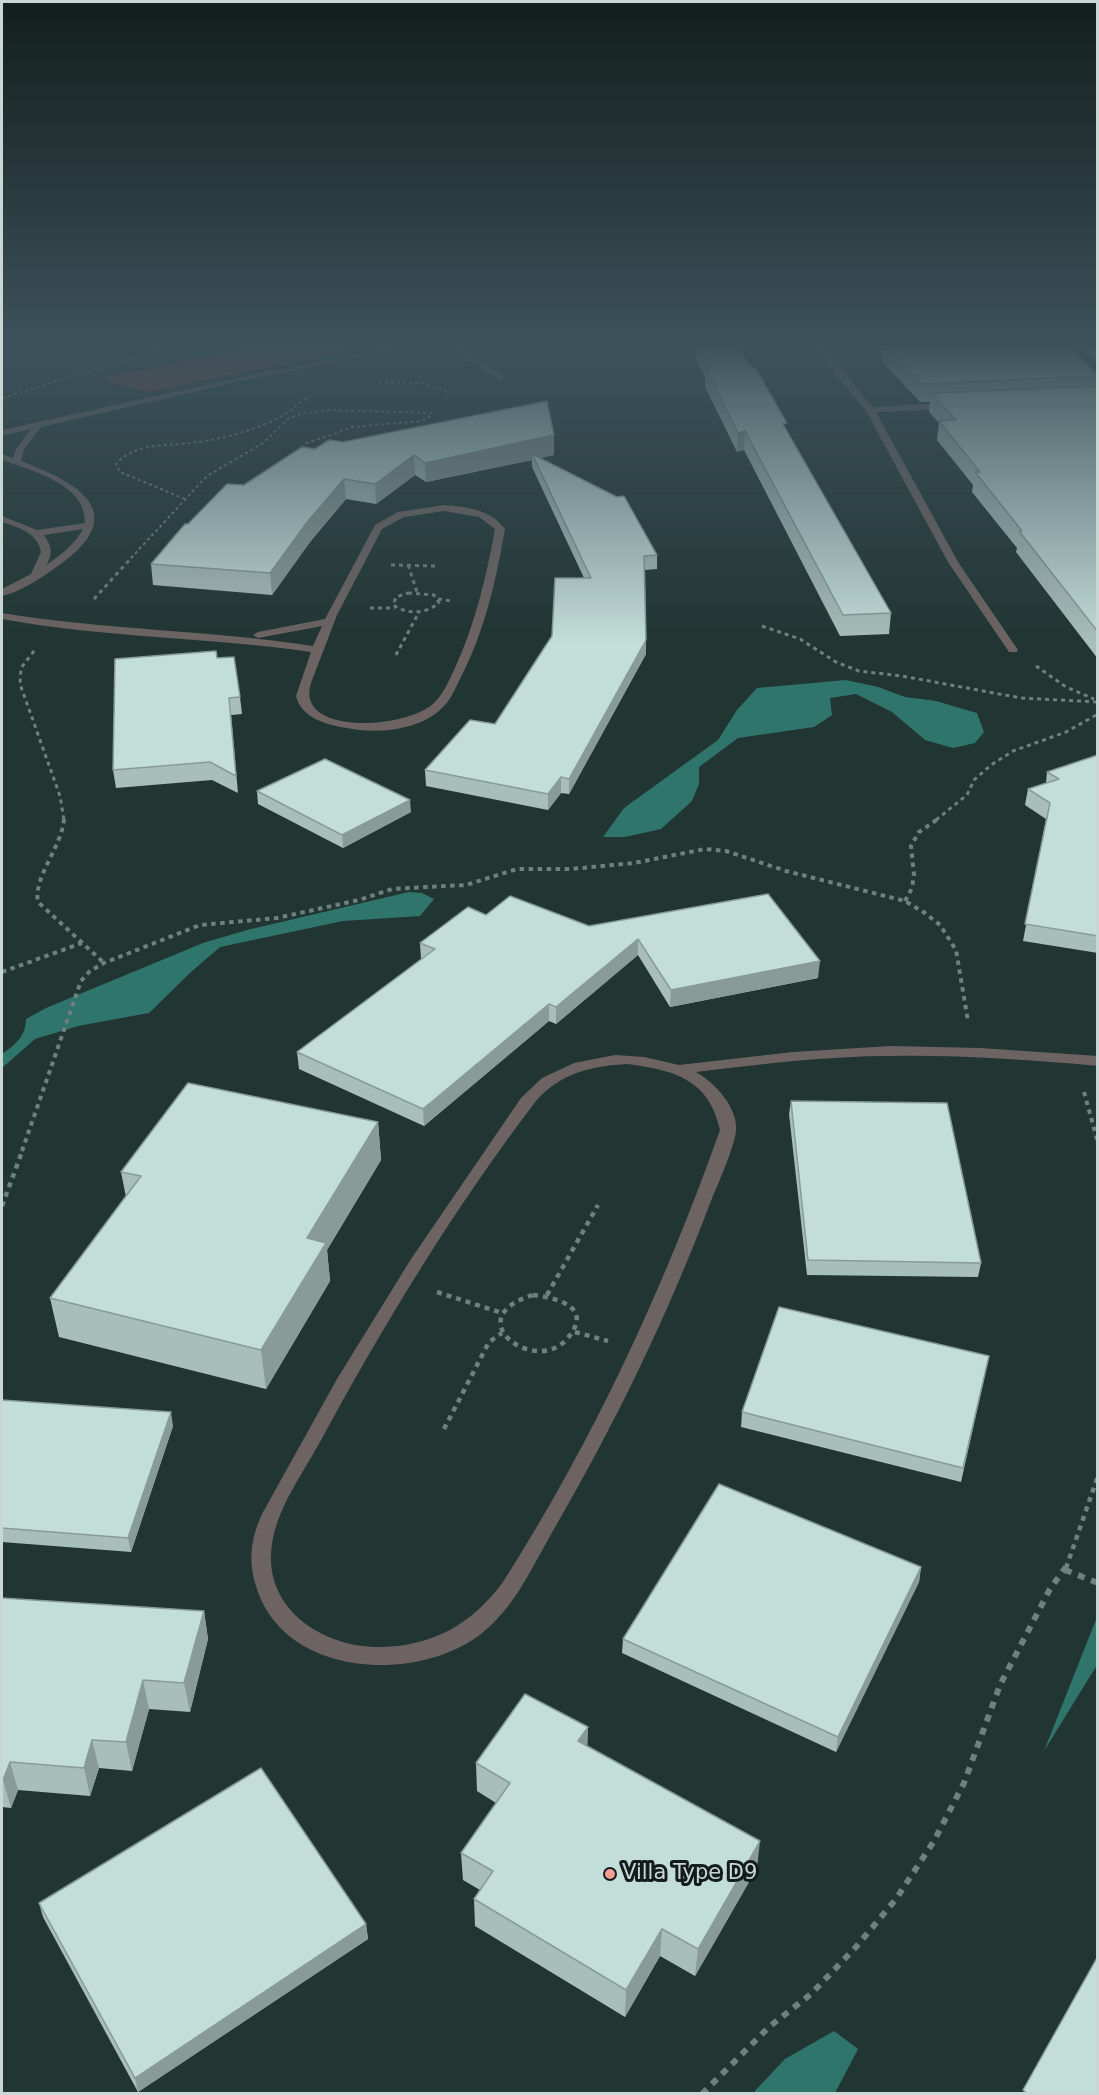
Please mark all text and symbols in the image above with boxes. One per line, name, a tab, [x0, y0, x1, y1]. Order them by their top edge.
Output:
place label: Villa Type D9	[622, 1861, 757, 1887]
marker: Villa Type D9	[603, 1867, 617, 1881]

